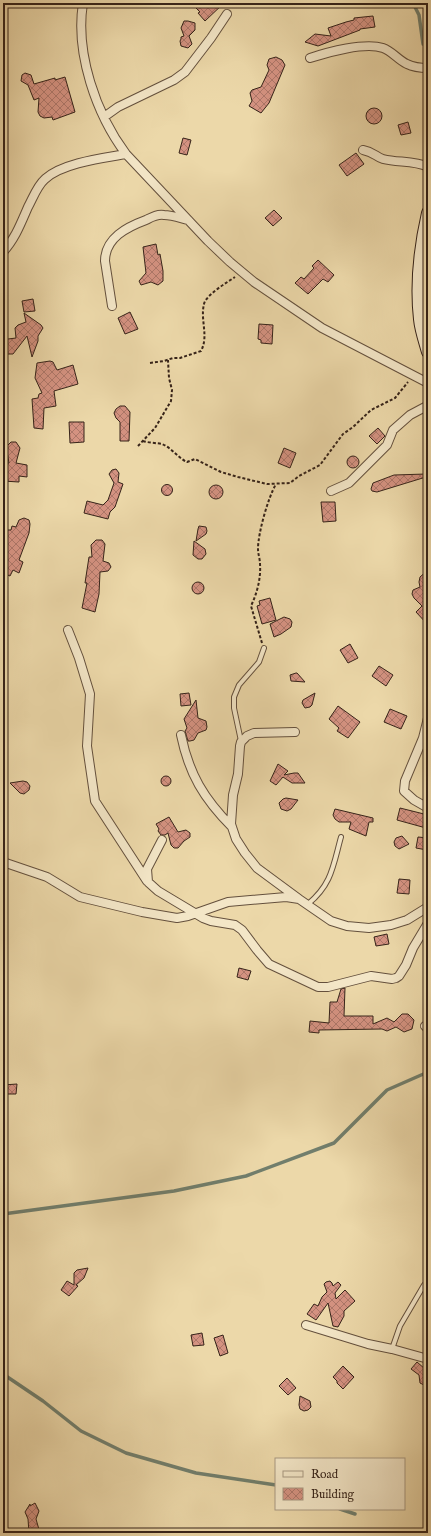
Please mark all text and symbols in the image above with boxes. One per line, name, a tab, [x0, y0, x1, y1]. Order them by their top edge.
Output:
legend	[275, 1458, 405, 1510]
text: Road	[311, 1467, 339, 1482]
text: Building	[311, 1487, 355, 1502]

